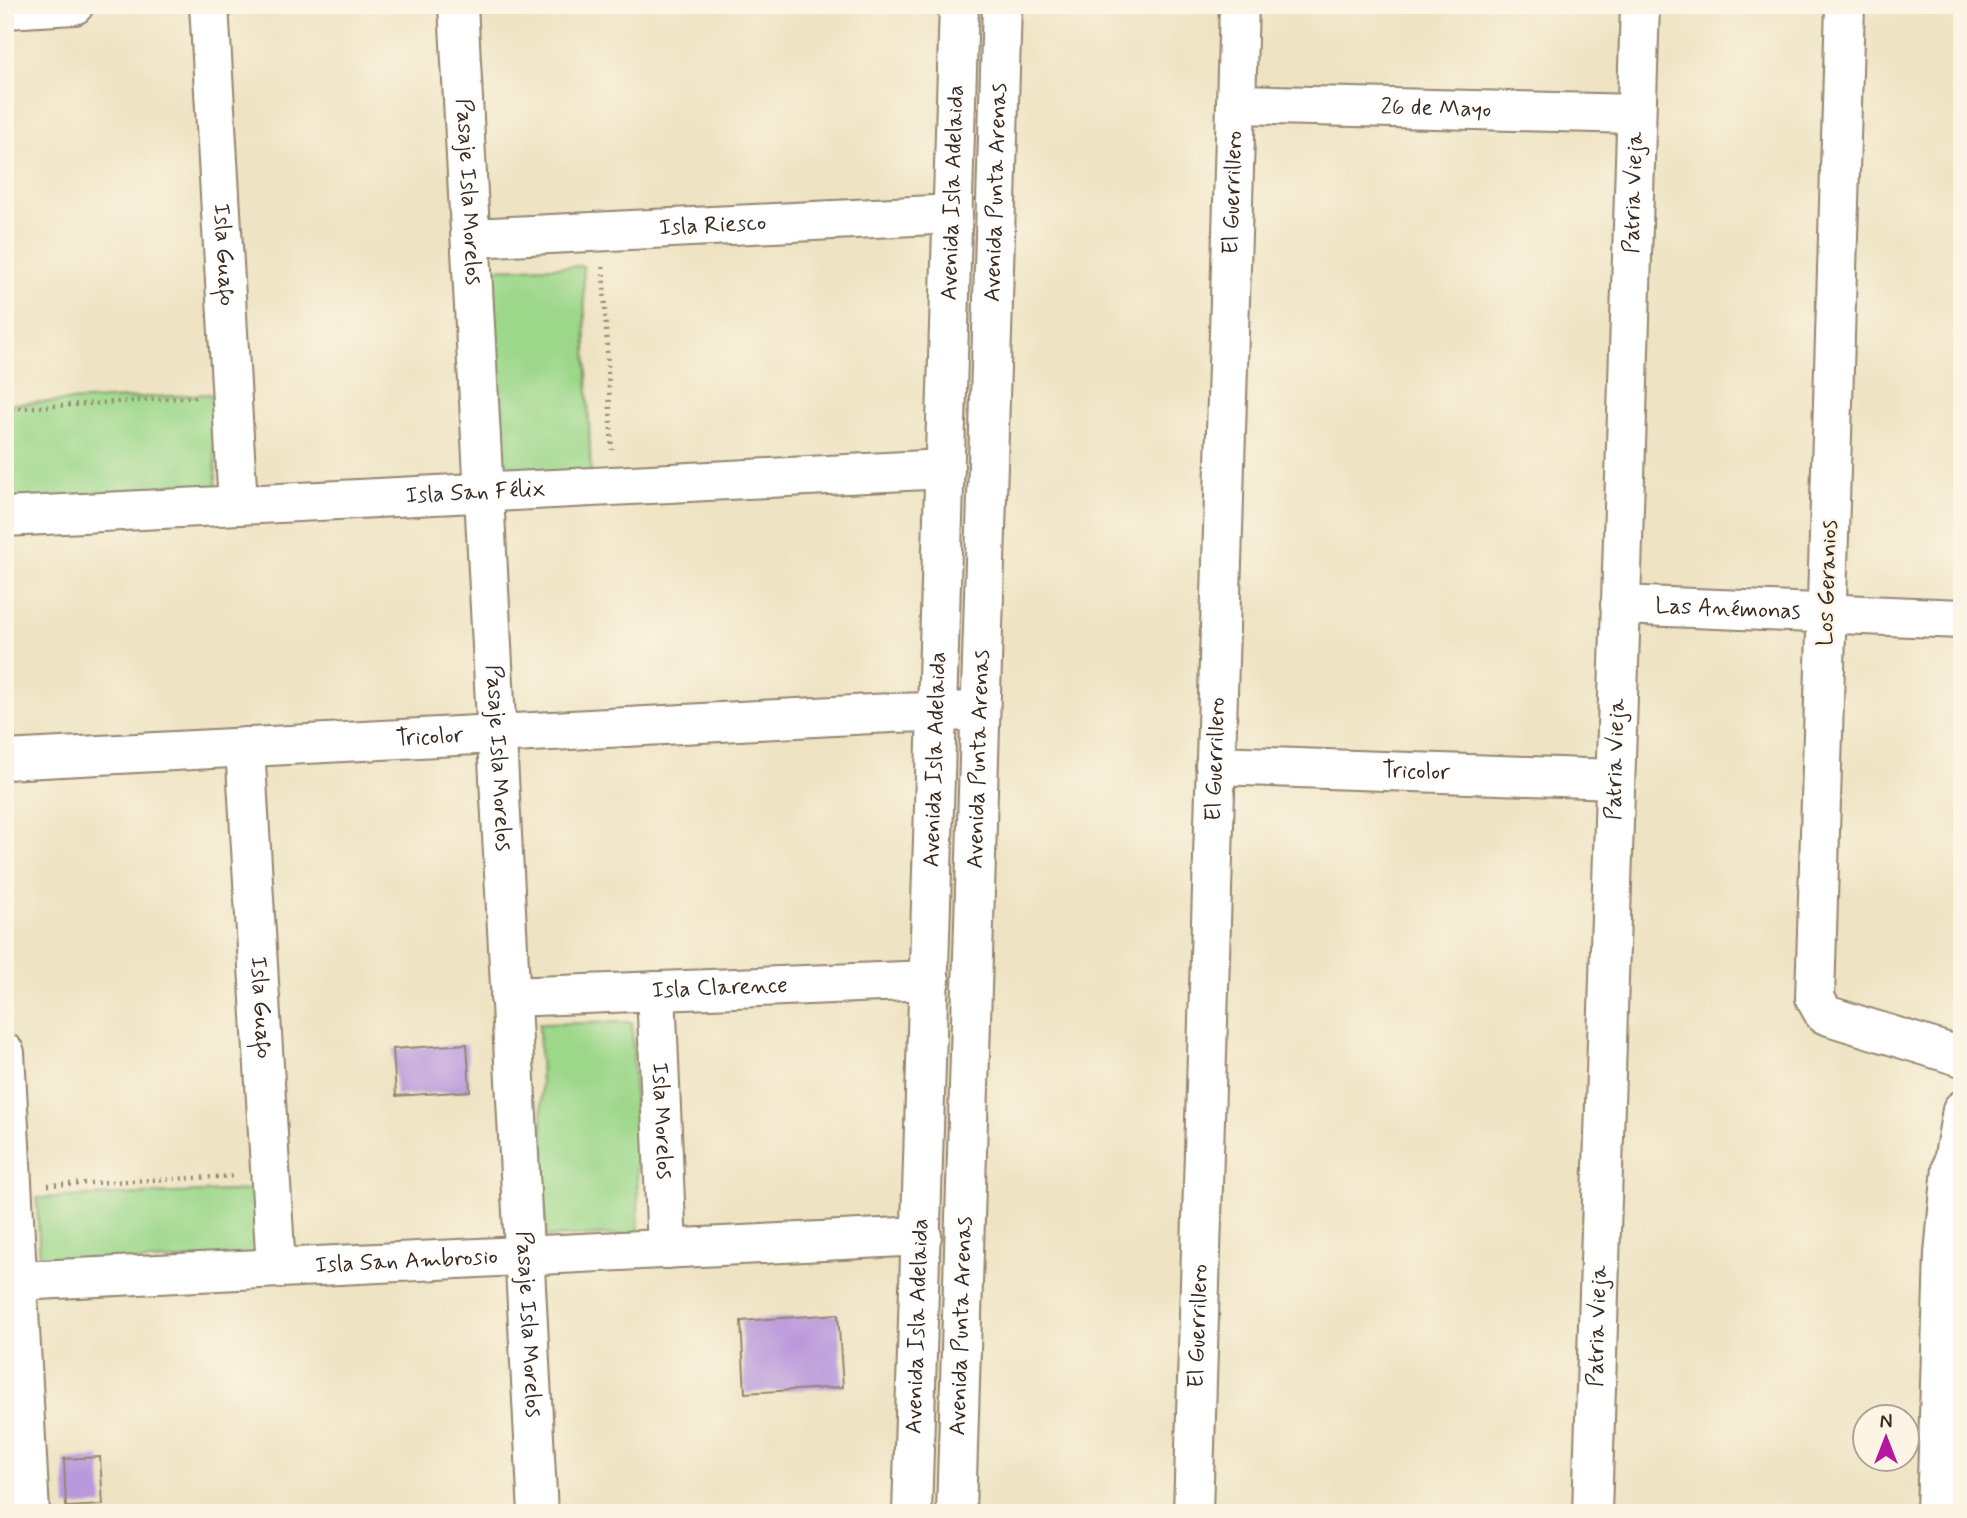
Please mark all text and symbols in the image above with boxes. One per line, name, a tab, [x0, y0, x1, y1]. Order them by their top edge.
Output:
street label: Avenida Punta Arenas	[978, 83, 1015, 303]
street label: Avenida Isla Adelaida	[935, 84, 972, 301]
street label: 26 de Mayo	[1380, 93, 1492, 125]
street label: Pasaje Isla Morelos	[448, 98, 488, 286]
street label: El Guerrillero	[1216, 130, 1250, 255]
street label: Patria Vieja	[1617, 131, 1651, 254]
street label: Isla Guafo	[206, 202, 241, 307]
street label: Isla Riesco	[658, 208, 767, 244]
street label: Isla San Félix	[405, 474, 546, 512]
street label: Los Geranios	[1811, 520, 1845, 646]
street label: Las Anémonas	[1655, 591, 1801, 627]
street label: Avenida Punta Arenas	[961, 649, 997, 869]
street label: Avenida Isla Adelaida	[917, 651, 954, 868]
street label: Pasaje Isla Morelos	[478, 664, 518, 852]
street label: El Guerrillero	[1199, 697, 1233, 822]
street label: Patria Vieja	[1599, 698, 1633, 821]
street label: Tricolor	[395, 721, 464, 754]
street label: Tricolor	[1382, 756, 1451, 788]
street label: Isla Guafo	[242, 955, 279, 1060]
street label: Isla Clarence	[651, 971, 788, 1006]
street label: Isla Morelos	[644, 1062, 679, 1180]
street label: Avenida Punta Arenas	[943, 1216, 980, 1436]
street label: Avenida Isla Adelaida	[899, 1218, 936, 1434]
street label: Pasaje Isla Morelos	[508, 1230, 548, 1418]
street label: Isla San Ambrosio	[314, 1242, 499, 1281]
street label: El Guerrillero	[1182, 1264, 1216, 1389]
street label: Patria Vieja	[1581, 1264, 1615, 1388]
north arrow	[1852, 1402, 1922, 1472]
text: N	[1880, 1410, 1892, 1435]

